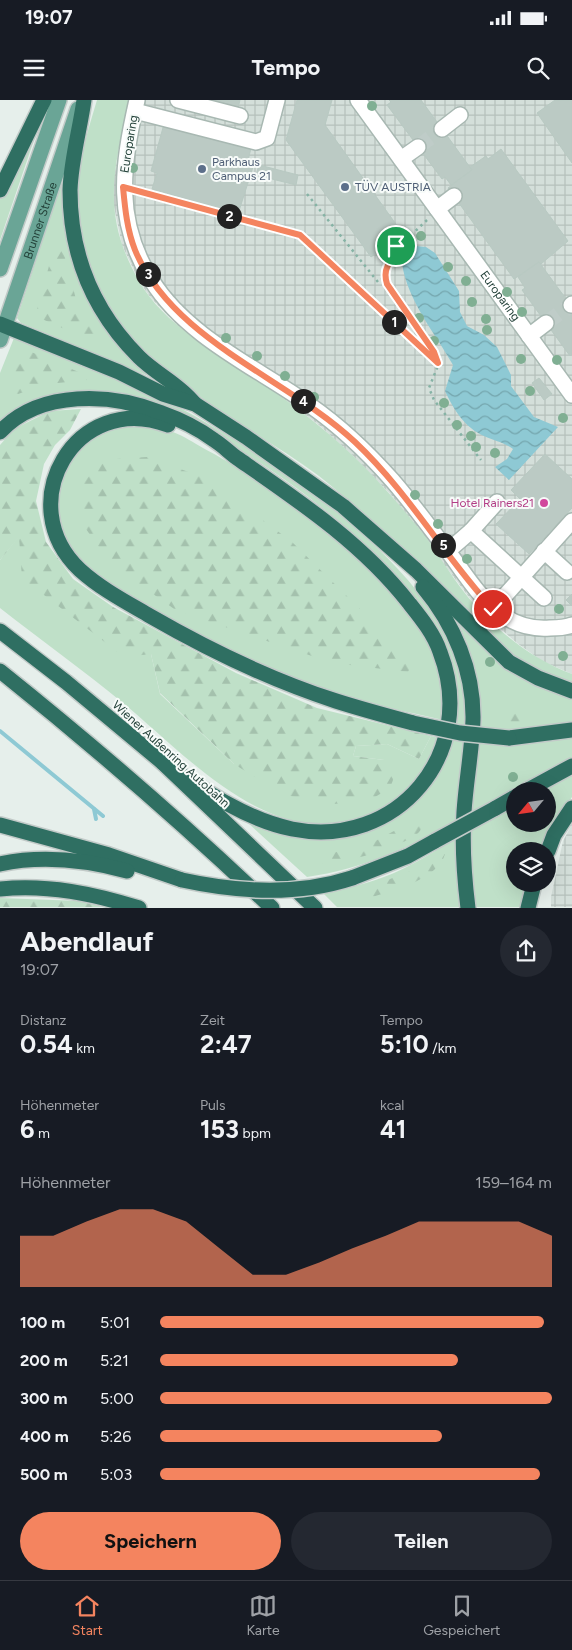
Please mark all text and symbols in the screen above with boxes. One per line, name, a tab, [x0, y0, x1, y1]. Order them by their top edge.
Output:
text: 19:07	[25, 6, 73, 29]
icon: menu	[20, 54, 48, 82]
text: Tempo	[252, 54, 320, 81]
icon: search	[524, 54, 552, 82]
street label: Europaring	[118, 114, 140, 174]
place label: Parkhaus Campus 21	[212, 155, 271, 183]
marker: Parkhaus Campus 21	[196, 163, 208, 175]
street label: Brunner Straße	[21, 180, 60, 261]
place label: TÜV AUSTRIA	[355, 180, 431, 194]
marker: TÜV AUSTRIA	[339, 181, 351, 193]
pin: 2	[216, 204, 242, 228]
text: 2	[225, 208, 234, 225]
pin	[375, 225, 417, 267]
icon: arrive	[382, 232, 410, 260]
pin: 3	[136, 262, 160, 286]
text: 3	[145, 266, 152, 283]
street label: Europaring	[477, 268, 523, 324]
pin: 1	[382, 310, 406, 334]
text: 1	[392, 314, 397, 331]
pin: 4	[290, 388, 316, 414]
text: 4	[299, 393, 308, 410]
place label: Hotel Rainers21	[450, 496, 534, 510]
marker: Hotel Rainers21	[538, 497, 550, 509]
pin: 5	[430, 532, 456, 558]
text: 5	[439, 537, 448, 554]
pin	[472, 588, 514, 630]
icon: check	[479, 595, 507, 623]
street label: Wiener Außenring Autobahn	[110, 698, 233, 810]
north arrow	[506, 782, 556, 832]
map controls	[506, 782, 556, 892]
button: layers	[506, 842, 556, 892]
text: Abendlauf	[20, 924, 153, 958]
button: share	[500, 925, 552, 977]
text: 19:07	[20, 960, 59, 979]
text: Distanz	[20, 1012, 67, 1029]
text: Zeit	[200, 1012, 225, 1029]
text: Tempo	[380, 1012, 423, 1029]
text: 0.54	[20, 1029, 73, 1059]
text: 2:47	[200, 1029, 252, 1059]
text: 5:10	[380, 1029, 429, 1059]
text: km	[73, 1040, 95, 1057]
text: /km	[429, 1040, 456, 1057]
text: Höhenmeter	[20, 1097, 99, 1114]
text: Puls	[200, 1097, 225, 1114]
text: kcal	[380, 1097, 404, 1114]
text: 6	[20, 1114, 35, 1144]
text: 153	[200, 1114, 239, 1144]
text: 41	[380, 1114, 406, 1144]
text: m	[35, 1125, 50, 1142]
text: bpm	[239, 1125, 271, 1142]
text: Höhenmeter	[20, 1173, 110, 1192]
text: 159–164 m	[475, 1173, 552, 1192]
text: 100 m	[20, 1313, 65, 1332]
text: 5:01	[100, 1313, 130, 1332]
text: 200 m	[20, 1351, 68, 1370]
text: 5:21	[100, 1351, 129, 1370]
text: 300 m	[20, 1389, 67, 1408]
text: 5:00	[100, 1389, 134, 1408]
text: 400 m	[20, 1427, 69, 1446]
text: 5:26	[100, 1427, 131, 1446]
text: 500 m	[20, 1465, 68, 1484]
text: 5:03	[100, 1465, 132, 1484]
button: Speichern	[20, 1512, 281, 1570]
button: Teilen	[291, 1512, 552, 1570]
tab: Start	[72, 1592, 103, 1639]
tab: Karte	[246, 1592, 280, 1639]
tab: Gespeichert	[423, 1592, 500, 1639]

